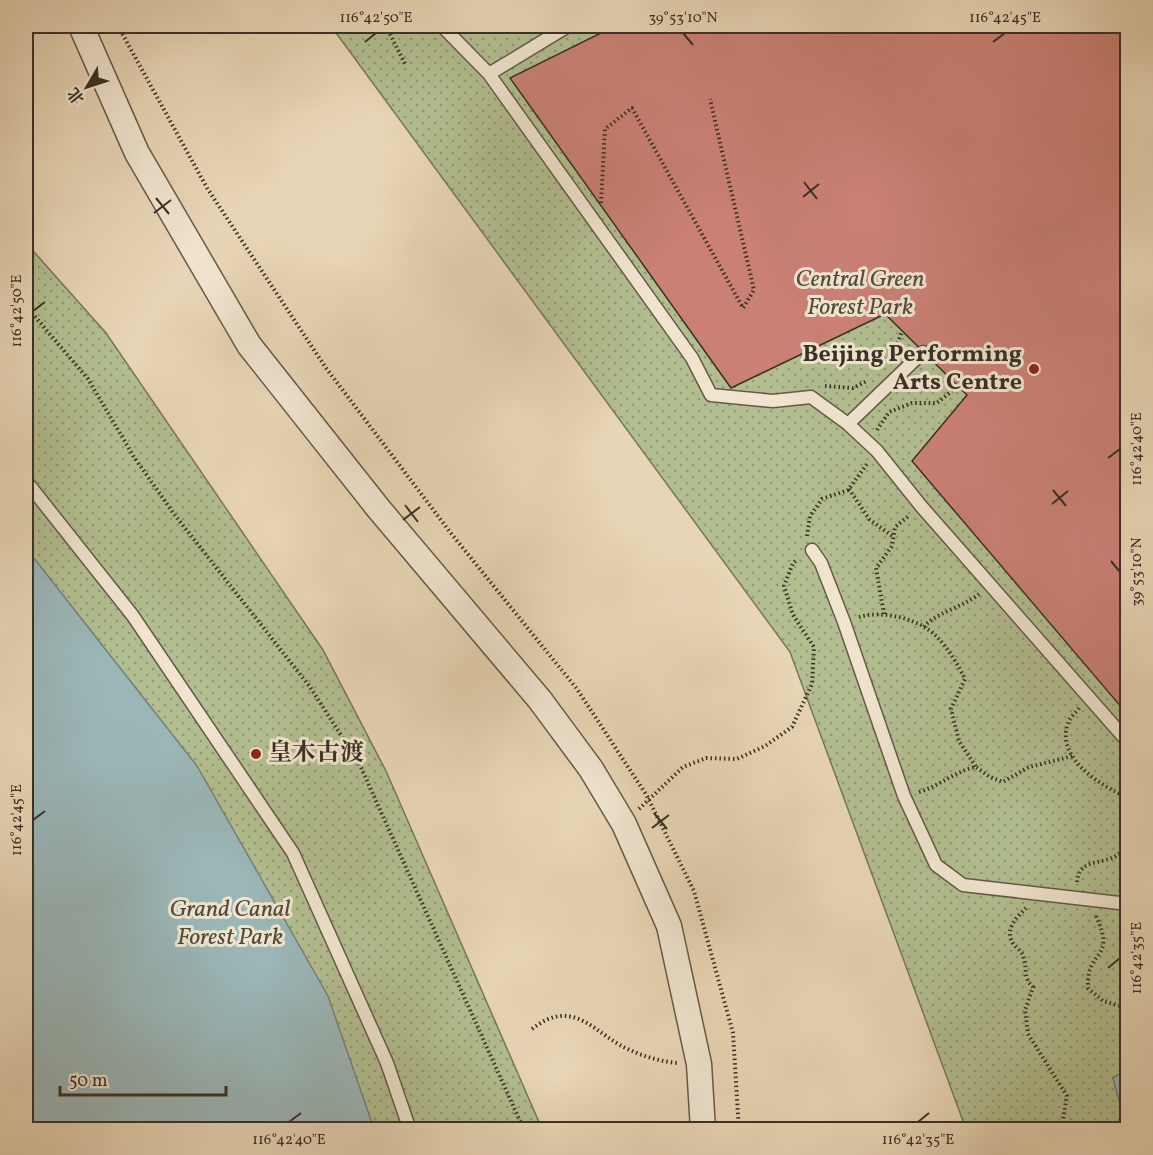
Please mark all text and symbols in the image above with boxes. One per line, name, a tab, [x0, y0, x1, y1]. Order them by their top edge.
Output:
text: 116°42'50"E	[339, 8, 413, 29]
text: 39°53'10"N	[648, 8, 718, 29]
text: 116°42'45"E	[969, 8, 1041, 29]
north arrow	[57, 57, 117, 117]
text: 北	[63, 82, 90, 108]
park label: Central Green Forest Park	[796, 263, 924, 325]
text: 116°42'50"E	[7, 274, 28, 348]
place label: Beijing Performing Arts Centre	[802, 338, 1022, 400]
marker: Beijing Performing Arts Centre	[1027, 362, 1041, 376]
text: 116°42'40"E	[1127, 412, 1148, 486]
text: 39°53'10"N	[1127, 537, 1148, 607]
place label: 皇木古渡	[268, 737, 364, 771]
marker: 皇木古渡	[249, 747, 263, 761]
text: 116°42'45"E	[7, 784, 28, 856]
park label: Grand Canal Forest Park	[170, 893, 290, 955]
text: 116°42'35"E	[1127, 922, 1148, 994]
scale bar	[60, 1059, 226, 1097]
text: 50 m	[69, 1069, 108, 1094]
text: 116°42'40"E	[252, 1130, 326, 1151]
text: 116°42'35"E	[882, 1130, 954, 1151]

